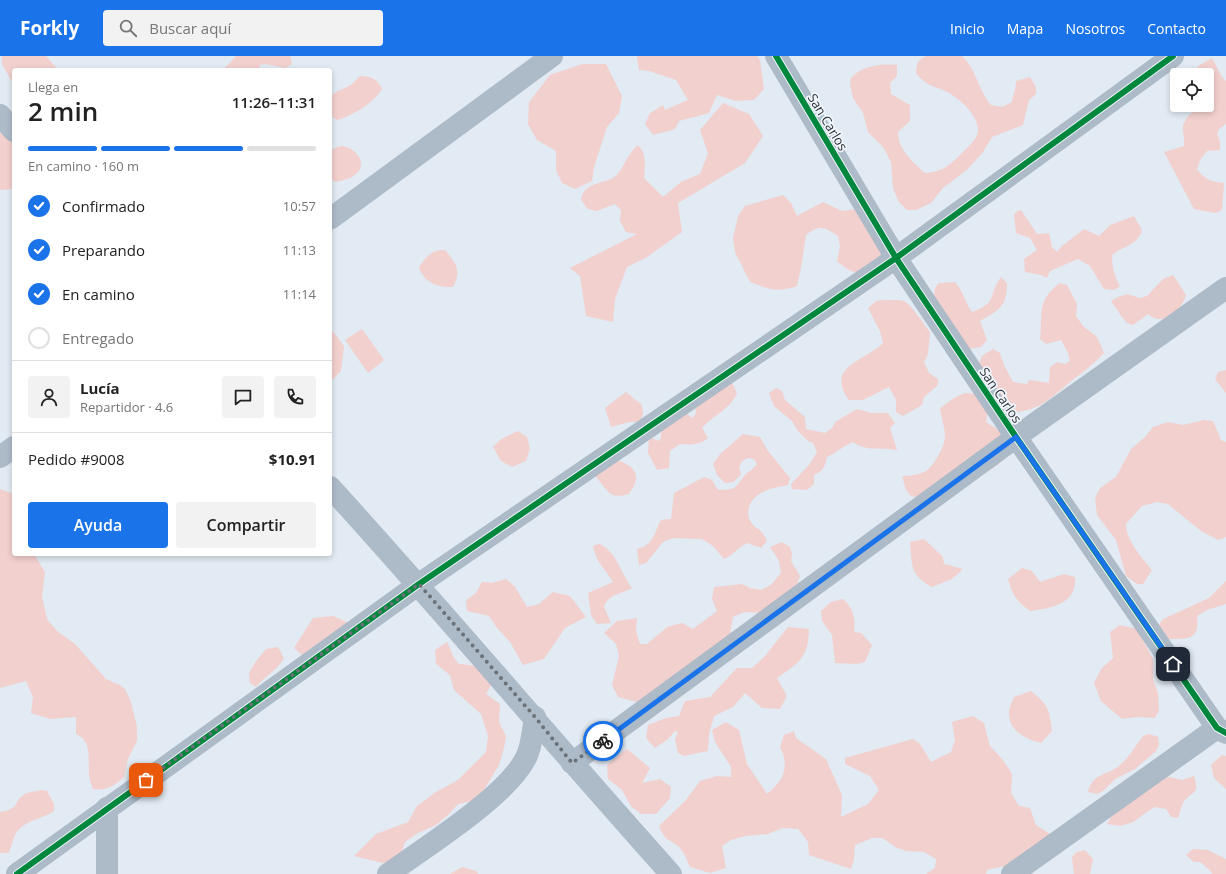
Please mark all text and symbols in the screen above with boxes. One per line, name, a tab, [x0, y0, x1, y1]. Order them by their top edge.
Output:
search box	[103, 10, 383, 46]
text: Forkly	[20, 15, 79, 41]
icon: search	[117, 17, 139, 39]
text: Buscar aquí	[149, 18, 231, 38]
text: Inicio	[950, 19, 985, 38]
text: Mapa	[1007, 19, 1043, 38]
text: Nosotros	[1065, 19, 1125, 38]
text: Contacto	[1147, 19, 1206, 38]
map controls	[1170, 68, 1214, 112]
button: locate	[1170, 68, 1214, 112]
text: Llega en	[28, 78, 78, 96]
street label: San Carlos	[804, 90, 852, 154]
text: 11:26–11:31	[232, 92, 316, 112]
text: 2 min	[28, 93, 98, 129]
text: En camino · 160 m	[28, 157, 139, 175]
icon: check	[28, 195, 50, 217]
text: Confirmado	[62, 196, 145, 216]
text: 10:57	[283, 197, 316, 215]
icon: check	[28, 239, 50, 261]
text: Preparando	[62, 240, 145, 260]
text: 11:13	[283, 241, 316, 259]
icon: check	[28, 283, 50, 305]
text: En camino	[62, 284, 135, 304]
text: 11:14	[283, 285, 316, 303]
text: Entregado	[62, 328, 134, 348]
street label: San Carlos	[976, 364, 1026, 426]
button: person	[28, 376, 70, 418]
button: chat	[222, 376, 264, 418]
button: phone	[274, 376, 316, 418]
text: Lucía	[80, 378, 120, 398]
text: Repartidor · 4.6	[80, 398, 173, 416]
text: Pedido #9008	[28, 449, 125, 469]
text: $10.91	[269, 449, 316, 469]
button: Ayuda	[28, 502, 168, 548]
button: Compartir	[176, 502, 316, 548]
pin	[1156, 647, 1190, 681]
icon: home	[1162, 653, 1184, 675]
courier	[583, 721, 623, 761]
icon: bike	[592, 730, 614, 752]
pin	[129, 763, 163, 797]
icon: bag	[135, 769, 157, 791]

